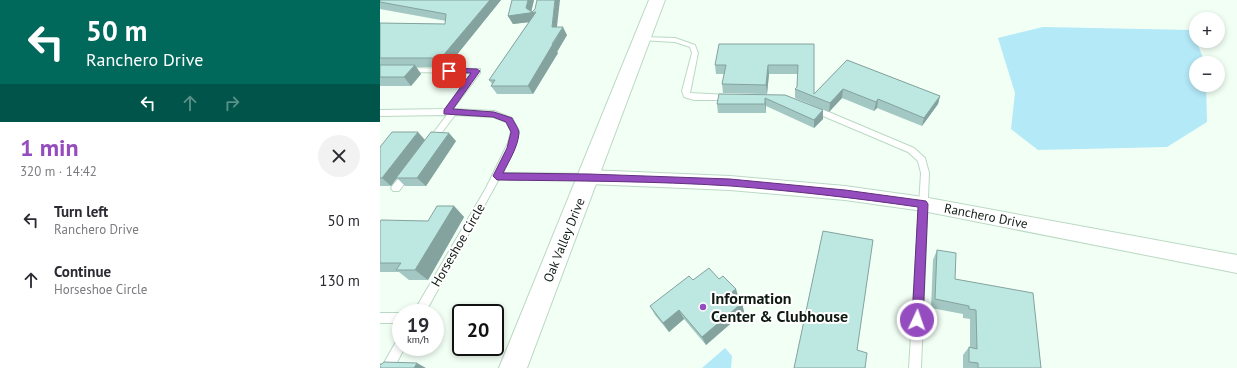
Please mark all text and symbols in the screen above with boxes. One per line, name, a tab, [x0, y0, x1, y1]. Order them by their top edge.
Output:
text: 50 m	[86, 12, 147, 49]
map controls	[1189, 12, 1225, 92]
button: +	[1189, 12, 1225, 48]
icon: left	[20, 16, 72, 68]
text: Ranchero Drive	[86, 48, 203, 71]
pin	[432, 54, 466, 88]
button: −	[1189, 56, 1225, 92]
icon: arrive	[438, 60, 460, 82]
icon: left	[137, 92, 159, 114]
icon: ahead	[179, 92, 201, 114]
icon: right	[221, 92, 243, 114]
text: 1 min	[20, 132, 79, 163]
button: close	[318, 135, 360, 177]
text: 320 m · 14:42	[20, 163, 97, 180]
street label: Oak Valley Drive	[539, 195, 589, 285]
street label: Horseshoe Circle	[427, 200, 489, 290]
street label: Ranchero Drive	[943, 200, 1029, 232]
text: Turn left	[54, 202, 108, 221]
icon: left	[20, 209, 42, 231]
text: 50 m	[327, 211, 360, 230]
text: Ranchero Drive	[54, 221, 139, 238]
text: Continue	[54, 262, 111, 281]
icon: ahead	[20, 269, 42, 291]
text: 130 m	[319, 271, 360, 290]
text: Horseshoe Circle	[54, 281, 147, 298]
place label: Information Center & Clubhouse	[711, 288, 848, 326]
position arrow	[896, 299, 938, 341]
marker: Information Center & Clubhouse	[698, 302, 708, 312]
speed limit sign: 20	[452, 304, 504, 356]
text: 19	[407, 312, 429, 338]
text: km/h	[407, 333, 429, 346]

